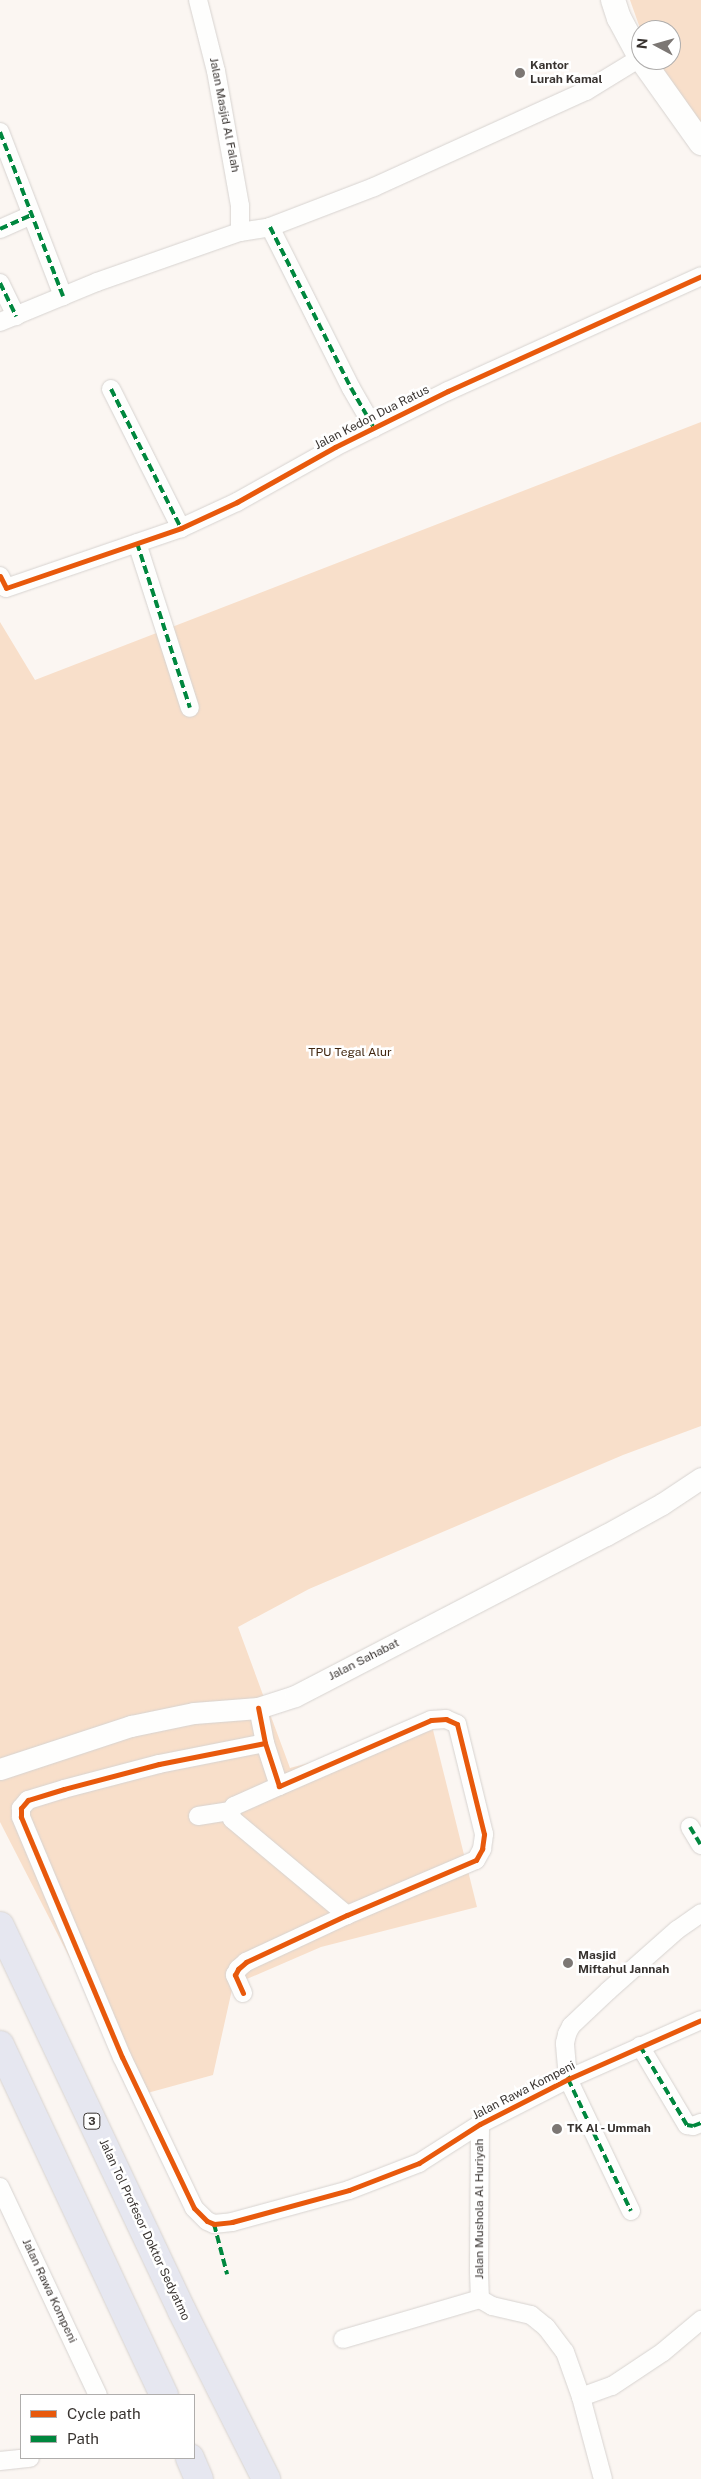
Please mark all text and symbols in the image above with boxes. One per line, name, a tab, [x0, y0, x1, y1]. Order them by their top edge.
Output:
north arrow	[631, 20, 681, 70]
text: N	[634, 37, 651, 50]
street label: Jalan Masjid Al Falah	[206, 56, 242, 174]
place label: Kantor Lurah Kamal	[530, 59, 602, 87]
marker: Kantor Lurah Kamal	[514, 67, 526, 79]
street label: Jalan Kedon Dua Ratus	[312, 383, 432, 453]
park label: TPU Tegal Alur	[308, 1046, 392, 1060]
street label: Jalan Sahabat	[326, 1636, 402, 1684]
place label: Masjid Miftahul Jannah	[578, 1949, 669, 1977]
marker: Masjid Miftahul Jannah	[562, 1957, 574, 1969]
street label: Jalan Rawa Kompeni	[470, 2059, 578, 2123]
road number: 3	[83, 2112, 101, 2130]
place label: TK Al - Ummah	[567, 2122, 653, 2136]
marker: TK Al - Ummah	[551, 2123, 563, 2135]
street label: Jalan Tol Profesor Doktor Sedyatmo	[95, 2137, 193, 2323]
street label: Jalan Mushola Al Huriyah	[473, 2139, 487, 2279]
street label: Jalan Rawa Kompeni	[19, 2237, 79, 2345]
legend	[20, 2394, 195, 2459]
text: Cycle path	[67, 2405, 141, 2422]
text: Path	[67, 2430, 99, 2447]

